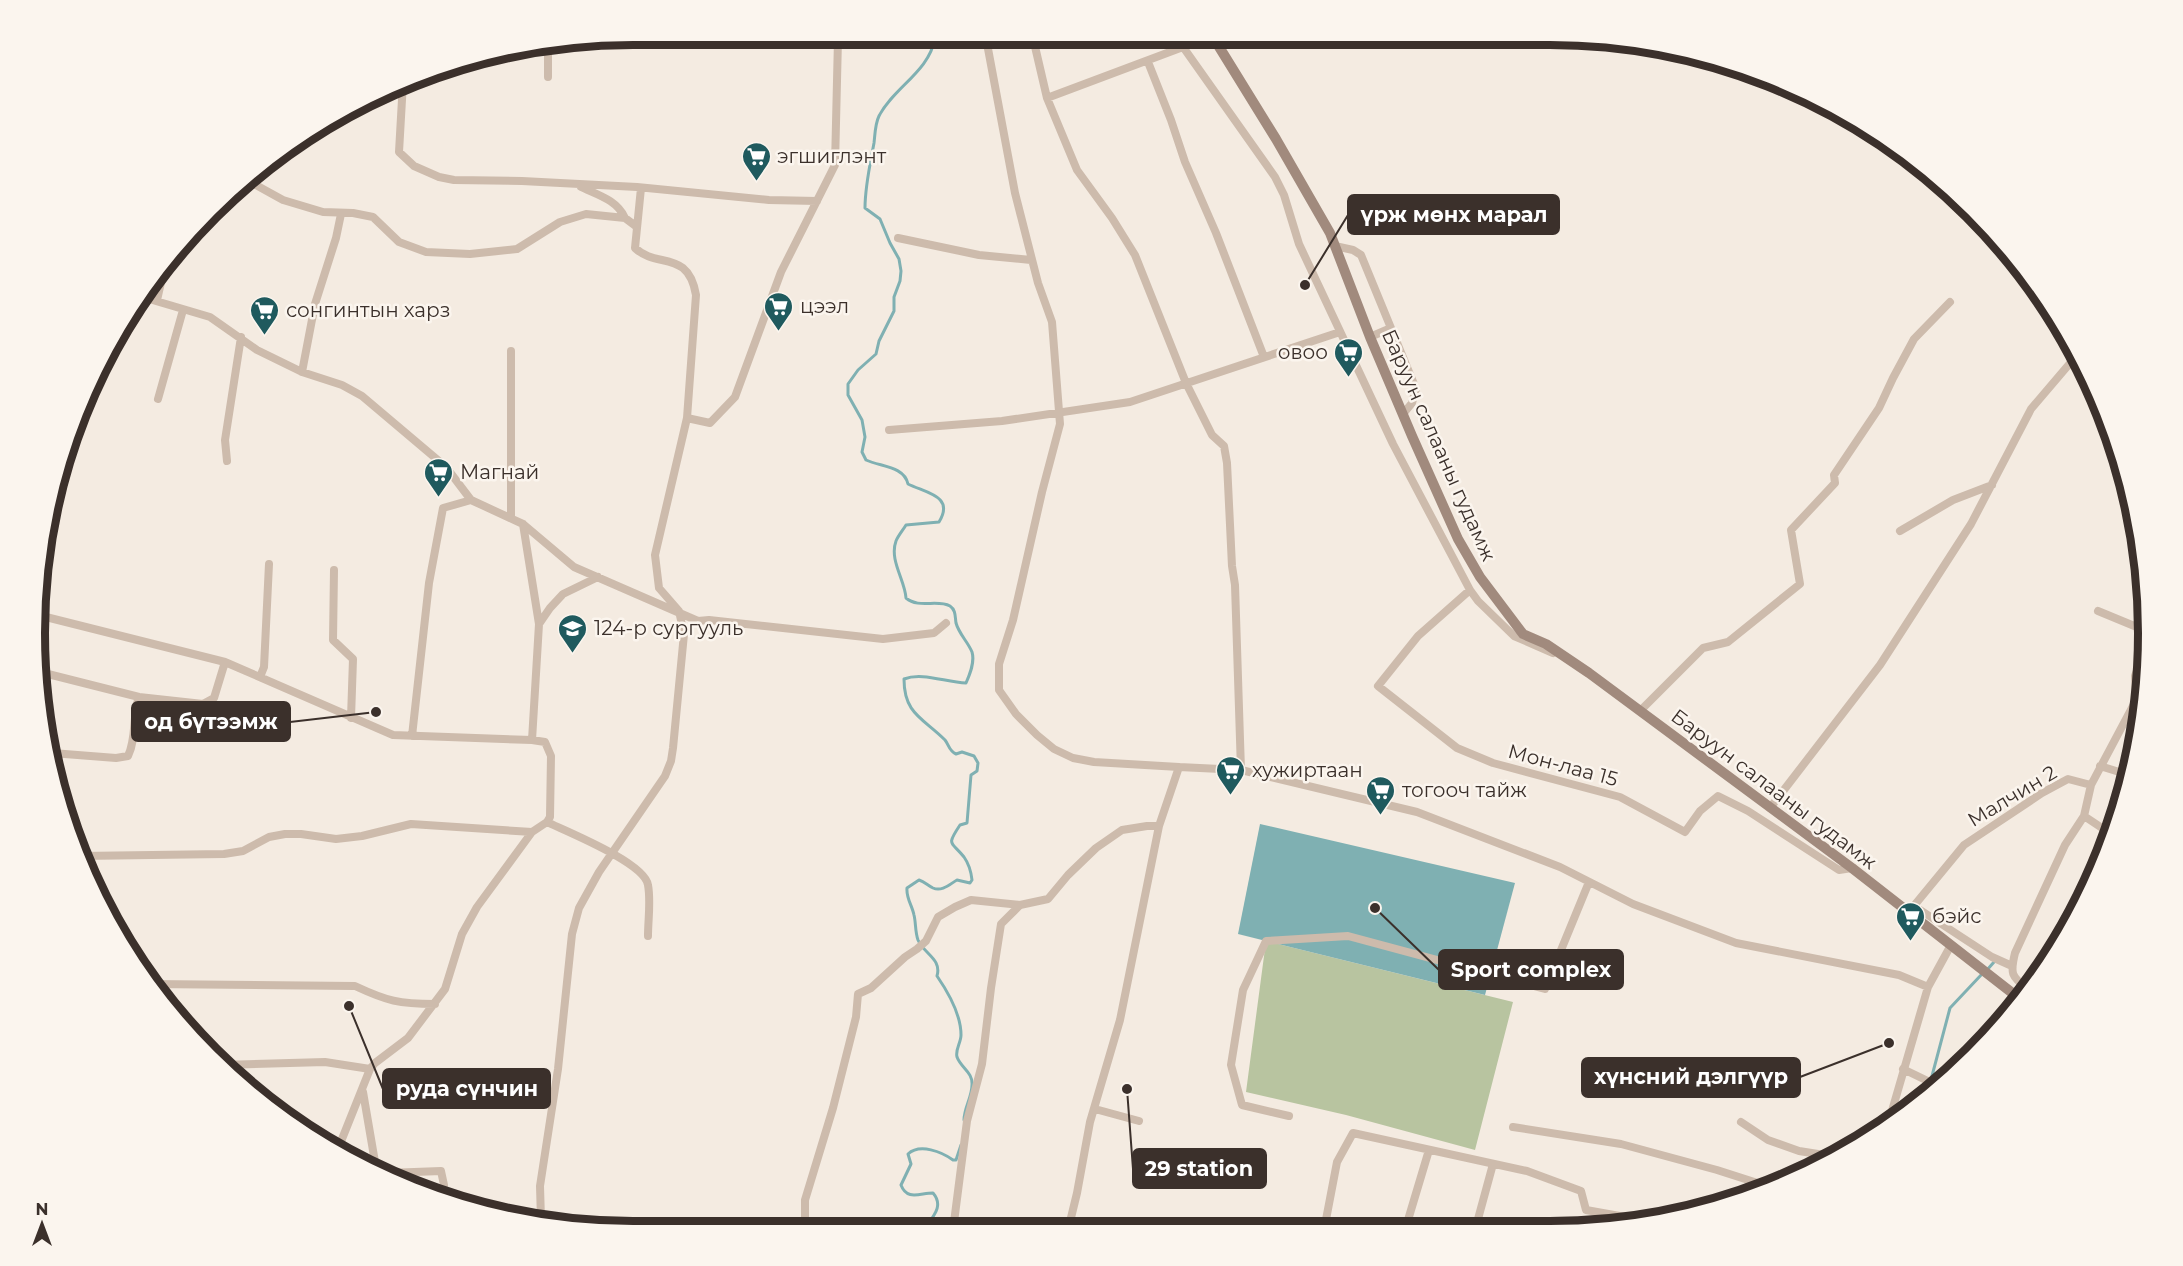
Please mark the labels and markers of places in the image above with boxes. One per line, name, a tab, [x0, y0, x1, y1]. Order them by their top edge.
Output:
supermarket icon: эгшиглэнт	[740, 140, 772, 182]
place label: эгшиглэнт	[777, 144, 887, 168]
callout: үрж мөнх марал	[1348, 195, 1559, 234]
supermarket icon: цээл	[763, 290, 795, 332]
supermarket icon: сонгинтын харз	[249, 294, 281, 336]
place label: цээл	[800, 294, 849, 318]
place label: сонгинтын харз	[286, 298, 450, 322]
supermarket icon: овоо	[1333, 336, 1365, 378]
place label: овоо	[1278, 340, 1328, 364]
supermarket icon: Магнай	[423, 456, 455, 498]
place label: Магнай	[460, 460, 539, 484]
school or university icon: 124-р сургууль	[557, 612, 589, 654]
place label: 124-р сургууль	[594, 616, 743, 640]
callout: од бүтээмж	[132, 702, 290, 741]
supermarket icon: хужиртаан	[1215, 754, 1247, 796]
place label: хужиртаан	[1252, 758, 1363, 782]
supermarket icon: тогооч тайж	[1365, 774, 1397, 816]
place label: тогооч тайж	[1402, 778, 1527, 802]
supermarket icon: бэйс	[1895, 900, 1927, 942]
place label: бэйс	[1932, 904, 1982, 928]
callout: Sport complex	[1439, 950, 1623, 989]
callout: хүнсний дэлгүүр	[1582, 1058, 1800, 1097]
callout: руда сүнчин	[383, 1069, 550, 1108]
callout: 29 station	[1133, 1149, 1266, 1188]

